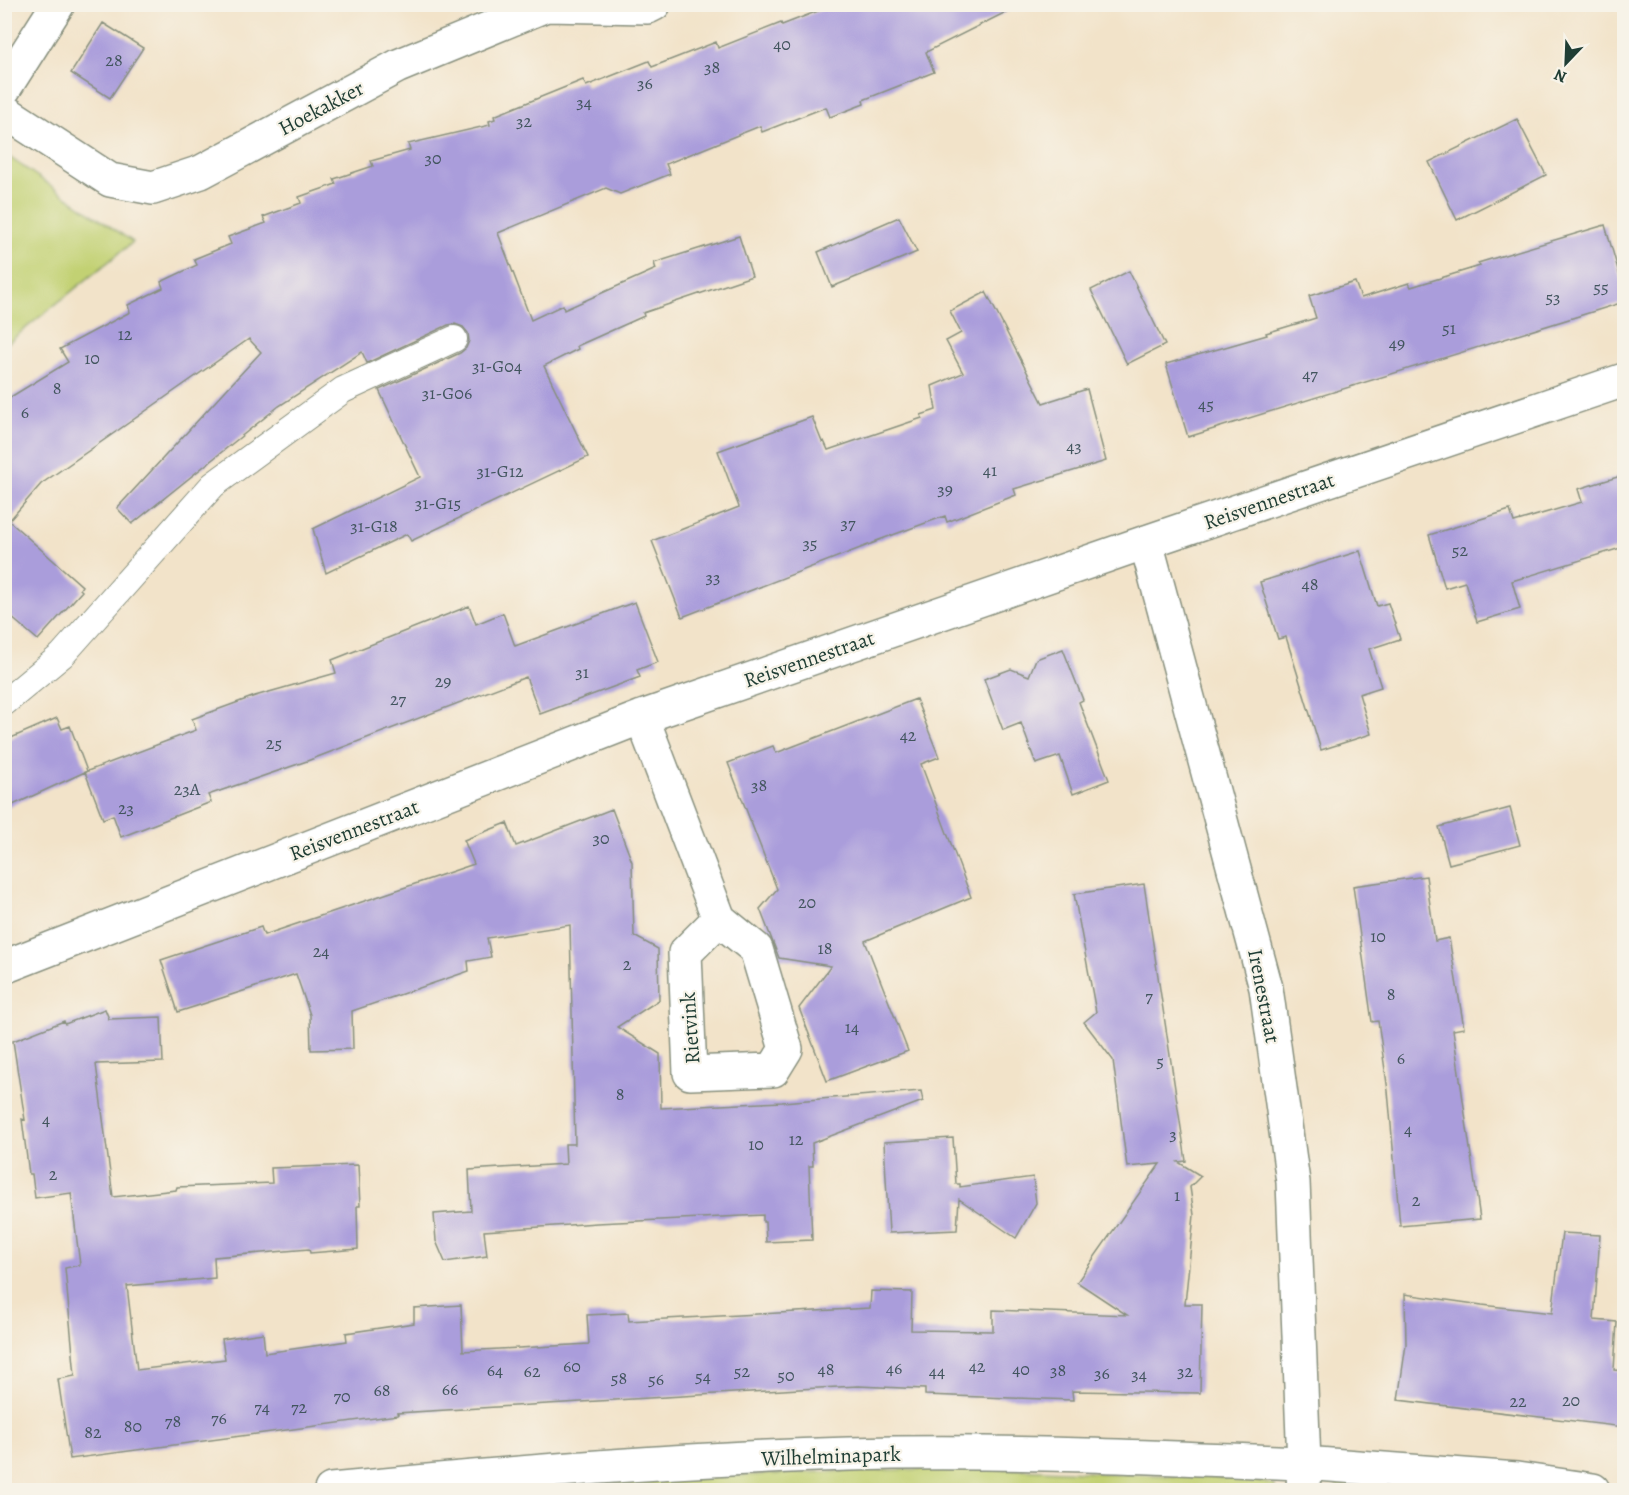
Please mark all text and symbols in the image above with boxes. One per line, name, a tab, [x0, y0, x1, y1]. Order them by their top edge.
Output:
house number: 40	[773, 32, 791, 56]
north arrow	[1536, 33, 1596, 93]
house number: 28	[105, 48, 123, 72]
house number: 38	[704, 55, 720, 79]
text: N	[1551, 63, 1570, 88]
house number: 36	[637, 71, 653, 95]
street label: Hoekakker	[273, 74, 369, 142]
house number: 34	[576, 90, 592, 114]
house number: 32	[516, 109, 532, 133]
house number: 30	[424, 146, 442, 170]
house number: 55	[1593, 275, 1609, 299]
house number: 53	[1545, 285, 1561, 309]
house number: 51	[1442, 316, 1456, 340]
house number: 12	[118, 322, 133, 346]
house number: 49	[1389, 331, 1405, 355]
house number: 10	[84, 346, 100, 370]
house number: 31-G04	[472, 354, 522, 378]
house number: 47	[1302, 362, 1318, 386]
house number: 8	[53, 376, 61, 400]
house number: 31-G06	[422, 381, 472, 405]
house number: 45	[1198, 392, 1214, 416]
house number: 6	[21, 400, 29, 424]
house number: 43	[1066, 434, 1082, 458]
house number: 41	[983, 458, 997, 482]
house number: 31-G12	[476, 459, 524, 483]
street label: Reisvennestraat	[1200, 466, 1338, 536]
house number: 39	[937, 477, 953, 501]
house number: 31-G15	[415, 491, 461, 515]
house number: 37	[840, 511, 856, 535]
house number: 31-G18	[350, 514, 398, 538]
house number: 35	[802, 531, 818, 555]
house number: 52	[1452, 538, 1469, 562]
house number: 33	[706, 565, 720, 589]
house number: 48	[1302, 572, 1318, 596]
street label: Reisvennestraat	[740, 624, 878, 694]
house number: 31	[575, 660, 589, 684]
house number: 29	[435, 669, 451, 693]
house number: 27	[390, 687, 406, 711]
house number: 42	[900, 723, 917, 747]
house number: 25	[266, 731, 282, 755]
house number: 38	[751, 773, 767, 797]
house number: 23A	[174, 777, 201, 801]
street label: Reisvennestraat	[285, 792, 423, 868]
house number: 23	[118, 796, 134, 820]
house number: 30	[592, 826, 610, 850]
house number: 20	[798, 890, 816, 914]
house number: 10	[1370, 924, 1386, 948]
house number: 18	[818, 936, 832, 960]
house number: 24	[313, 939, 329, 963]
street label: Irenestraat	[1241, 947, 1287, 1045]
house number: 2	[623, 952, 632, 976]
house number: 8	[1387, 982, 1395, 1006]
house number: 7	[1145, 984, 1153, 1008]
street label: Rietvink	[673, 991, 706, 1065]
house number: 14	[845, 1015, 859, 1039]
house number: 6	[1397, 1046, 1405, 1070]
house number: 5	[1156, 1049, 1164, 1073]
house number: 8	[616, 1082, 624, 1106]
house number: 4	[42, 1107, 50, 1131]
house number: 4	[1404, 1117, 1412, 1141]
house number: 3	[1169, 1122, 1177, 1146]
house number: 12	[789, 1127, 804, 1151]
house number: 10	[748, 1132, 764, 1156]
house number: 2	[49, 1162, 58, 1186]
house number: 1	[1174, 1183, 1180, 1207]
house number: 2	[1412, 1188, 1421, 1212]
house number: 60	[563, 1354, 581, 1378]
house number: 42	[969, 1354, 986, 1378]
house number: 46	[886, 1356, 902, 1380]
house number: 48	[818, 1357, 834, 1381]
house number: 40	[1012, 1357, 1030, 1381]
house number: 64	[487, 1358, 503, 1382]
house number: 38	[1050, 1358, 1066, 1382]
house number: 62	[524, 1359, 541, 1383]
house number: 52	[734, 1359, 751, 1383]
house number: 44	[929, 1359, 945, 1383]
house number: 32	[1177, 1359, 1193, 1383]
house number: 36	[1094, 1361, 1110, 1385]
house number: 34	[1131, 1362, 1147, 1386]
house number: 50	[777, 1363, 795, 1387]
house number: 54	[695, 1364, 711, 1388]
house number: 58	[611, 1366, 627, 1390]
house number: 56	[648, 1367, 664, 1391]
house number: 66	[442, 1377, 458, 1401]
house number: 68	[373, 1378, 391, 1402]
house number: 70	[333, 1384, 351, 1408]
house number: 20	[1562, 1388, 1580, 1412]
house number: 22	[1509, 1389, 1527, 1413]
house number: 74	[254, 1395, 270, 1419]
house number: 72	[291, 1395, 307, 1419]
house number: 76	[211, 1406, 227, 1430]
house number: 78	[165, 1409, 181, 1433]
house number: 80	[124, 1414, 142, 1438]
house number: 82	[84, 1420, 102, 1444]
street label: Wilhelminapark	[760, 1440, 902, 1472]

